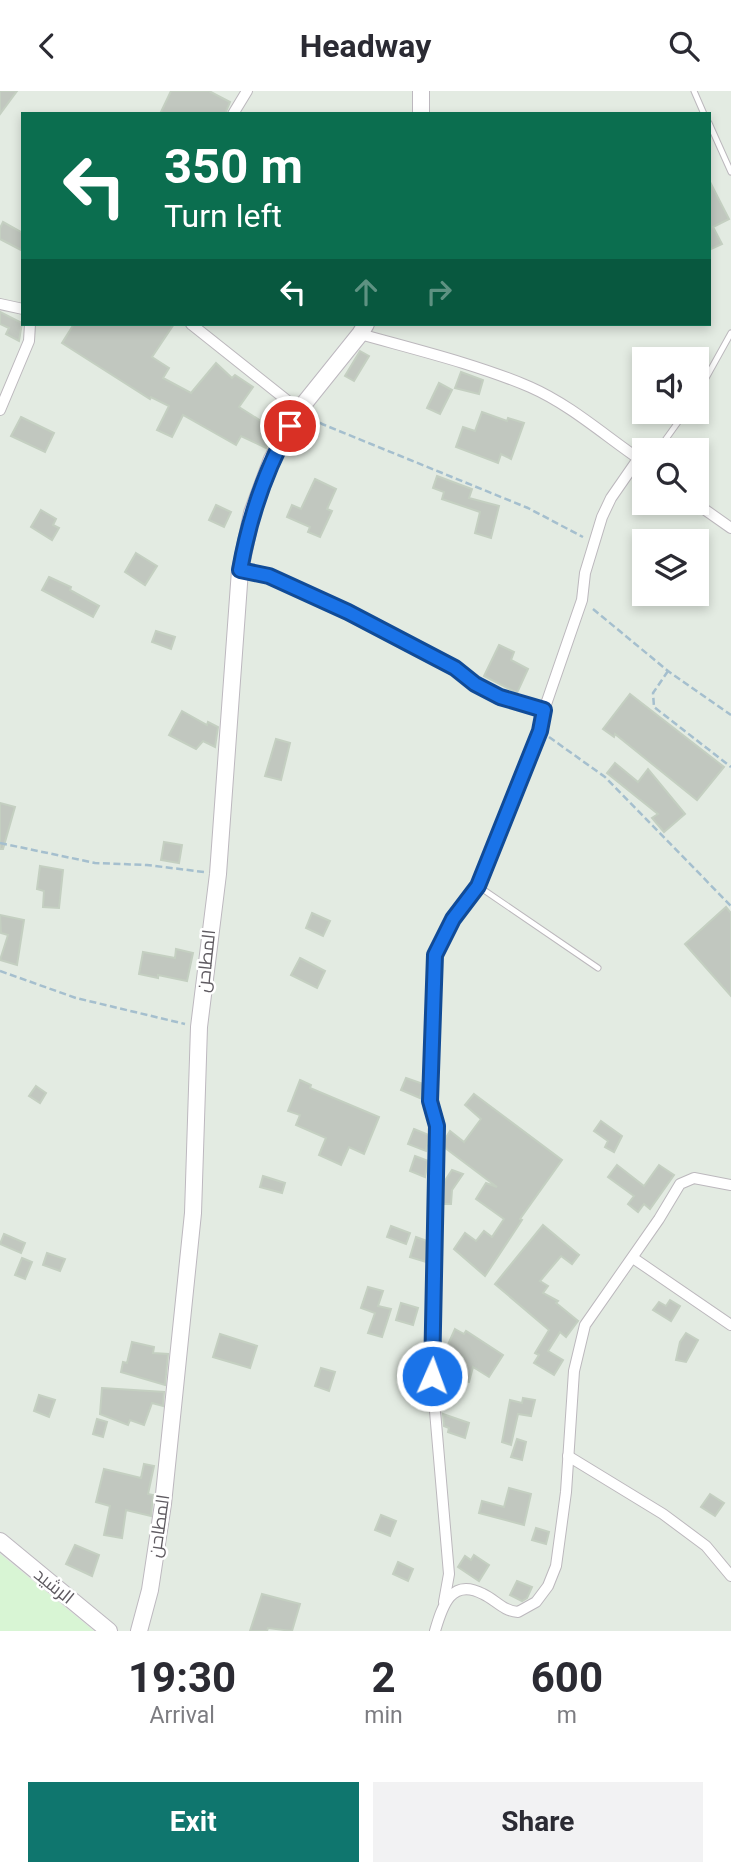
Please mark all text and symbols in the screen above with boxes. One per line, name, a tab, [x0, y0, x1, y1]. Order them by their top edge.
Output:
icon: back	[28, 27, 66, 65]
text: Headway	[300, 27, 431, 65]
icon: search	[665, 27, 703, 65]
text: 350 m	[164, 138, 303, 195]
icon: left	[49, 140, 140, 231]
text: Turn left	[164, 197, 282, 235]
icon: left	[274, 273, 312, 311]
icon: ahead	[347, 273, 385, 311]
icon: right	[420, 273, 458, 311]
map controls	[632, 347, 709, 606]
button: sound	[632, 347, 709, 424]
pin	[260, 396, 320, 456]
icon: arrive	[271, 407, 309, 445]
button: search	[632, 438, 709, 515]
button: layers	[632, 529, 709, 606]
street label: المطاحن	[192, 928, 220, 994]
position arrow	[395, 1339, 469, 1413]
street label: المطاحن	[144, 1493, 174, 1559]
street label: الرشيد	[30, 1563, 78, 1609]
text: 19:30	[128, 1653, 236, 1702]
text: 2	[371, 1653, 396, 1702]
text: 600	[531, 1653, 603, 1702]
text: Arrival	[149, 1702, 215, 1729]
text: min	[364, 1702, 403, 1729]
text: m	[557, 1702, 577, 1729]
button: Exit	[28, 1782, 359, 1862]
button: Share	[373, 1782, 703, 1862]

